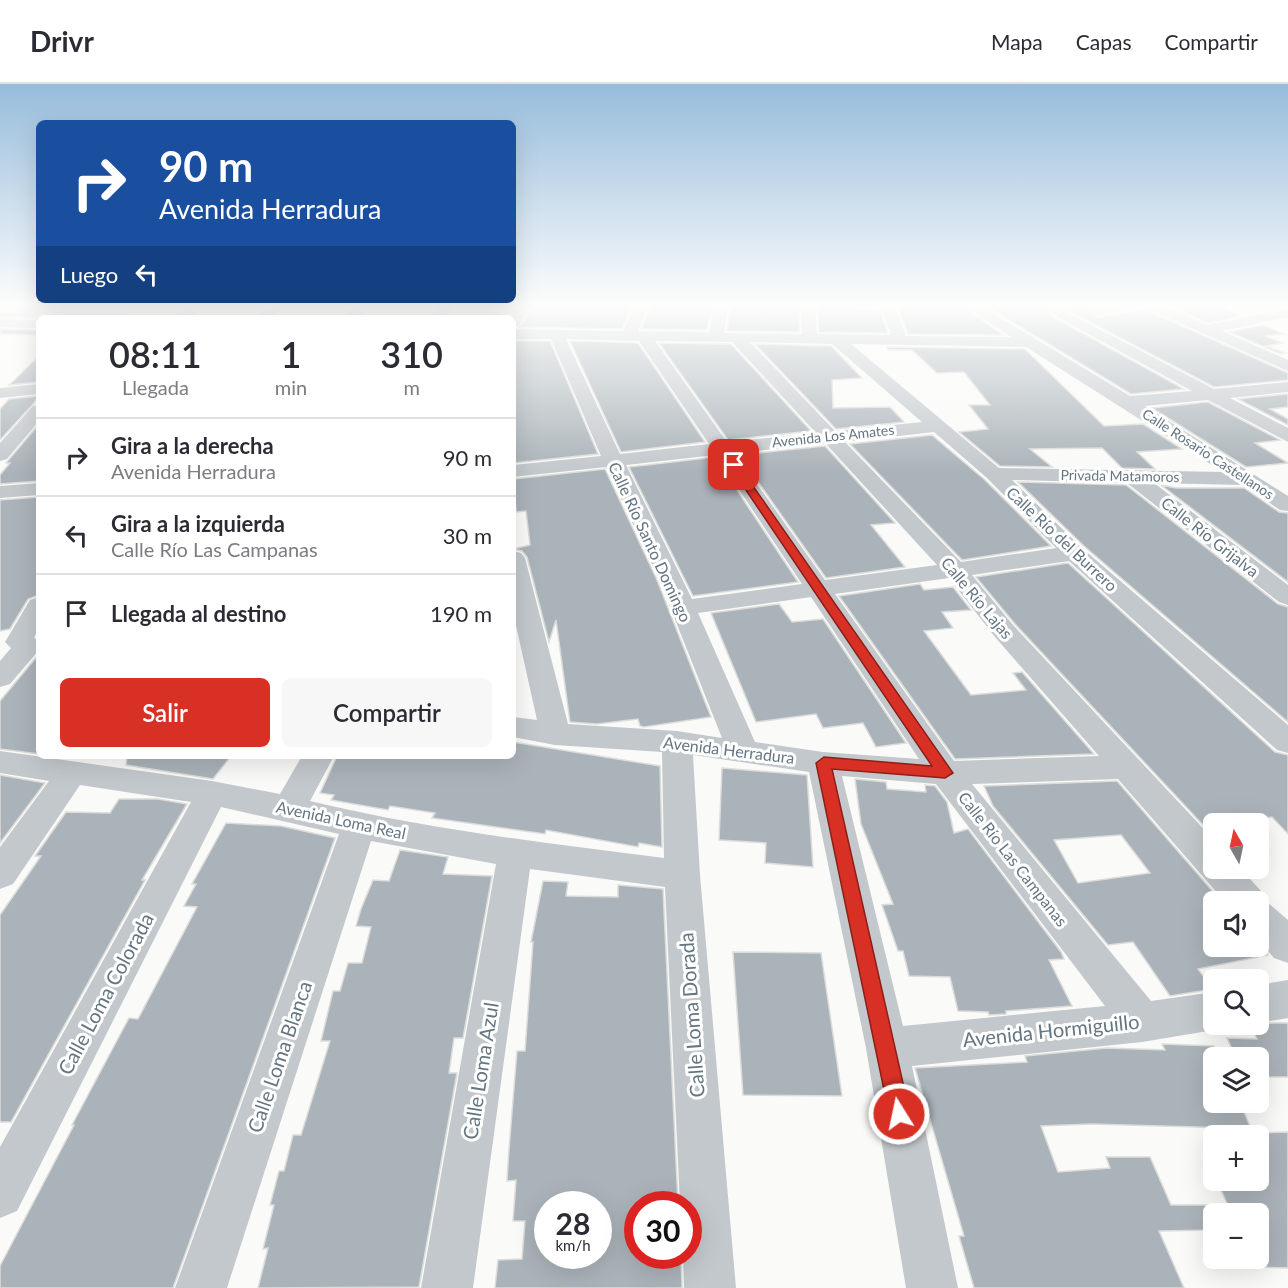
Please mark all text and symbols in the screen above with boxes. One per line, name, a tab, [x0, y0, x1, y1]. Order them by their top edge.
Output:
text: Drivr	[30, 24, 94, 58]
text: Mapa	[991, 29, 1043, 54]
text: Capas	[1076, 29, 1132, 54]
text: Compartir	[1165, 29, 1258, 54]
text: 90 m	[159, 141, 253, 191]
icon: right	[60, 144, 138, 222]
text: Avenida Herradura	[159, 192, 382, 225]
icon: left	[130, 258, 163, 291]
text: Luego	[60, 261, 118, 288]
text: 08:11	[109, 332, 202, 376]
text: 1	[281, 332, 301, 376]
text: 310	[380, 332, 443, 376]
text: Llegada	[122, 375, 189, 399]
text: min	[275, 375, 307, 399]
text: m	[403, 375, 420, 399]
street label: Calle Rosario Castellanos	[1139, 405, 1277, 502]
street label: Avenida Los Amates	[771, 421, 895, 450]
text: Gira a la derecha	[111, 432, 274, 459]
pin	[708, 439, 759, 490]
icon: right	[60, 441, 93, 474]
text: 90 m	[443, 444, 492, 471]
icon: arrive	[717, 448, 750, 481]
text: Avenida Herradura	[111, 459, 276, 483]
street label: Calle Río Santo Domingo	[605, 459, 696, 625]
street label: Privada Matamoros	[1060, 466, 1180, 485]
street label: Calle Río del Burrero	[1003, 482, 1122, 595]
street label: Calle Río Grijalva	[1158, 493, 1263, 581]
text: Gira a la izquierda	[111, 510, 285, 537]
icon: left	[60, 519, 93, 552]
text: 30 m	[443, 522, 492, 549]
text: Calle Río Las Campanas	[111, 537, 318, 561]
street label: Calle Río Lajas	[938, 553, 1017, 642]
icon: arrive	[60, 597, 93, 630]
text: Llegada al destino	[111, 600, 287, 627]
text: 190 m	[430, 600, 492, 627]
button: Salir	[60, 678, 270, 747]
button: Compartir	[282, 678, 492, 747]
street label: Avenida Herradura	[662, 732, 796, 767]
street label: Calle Río Las Campanas	[955, 788, 1072, 930]
street label: Avenida Loma Real	[275, 796, 408, 843]
north arrow	[1203, 813, 1269, 879]
map controls	[1203, 813, 1269, 1269]
button: sound	[1203, 891, 1269, 957]
street label: Calle Loma Colorada	[52, 909, 158, 1078]
street label: Calle Loma Dorada	[673, 932, 709, 1098]
button: search	[1203, 969, 1269, 1035]
street label: Calle Loma Blanca	[242, 978, 316, 1136]
street label: Calle Loma Azul	[457, 1001, 503, 1141]
street label: Avenida Hormiguillo	[961, 1009, 1140, 1051]
button: layers	[1203, 1047, 1269, 1113]
position arrow	[867, 1082, 931, 1146]
button: +	[1203, 1125, 1269, 1191]
speed limit sign: 30	[624, 1191, 702, 1269]
button: −	[1203, 1203, 1269, 1269]
text: 28	[556, 1205, 590, 1241]
text: km/h	[555, 1236, 591, 1254]

